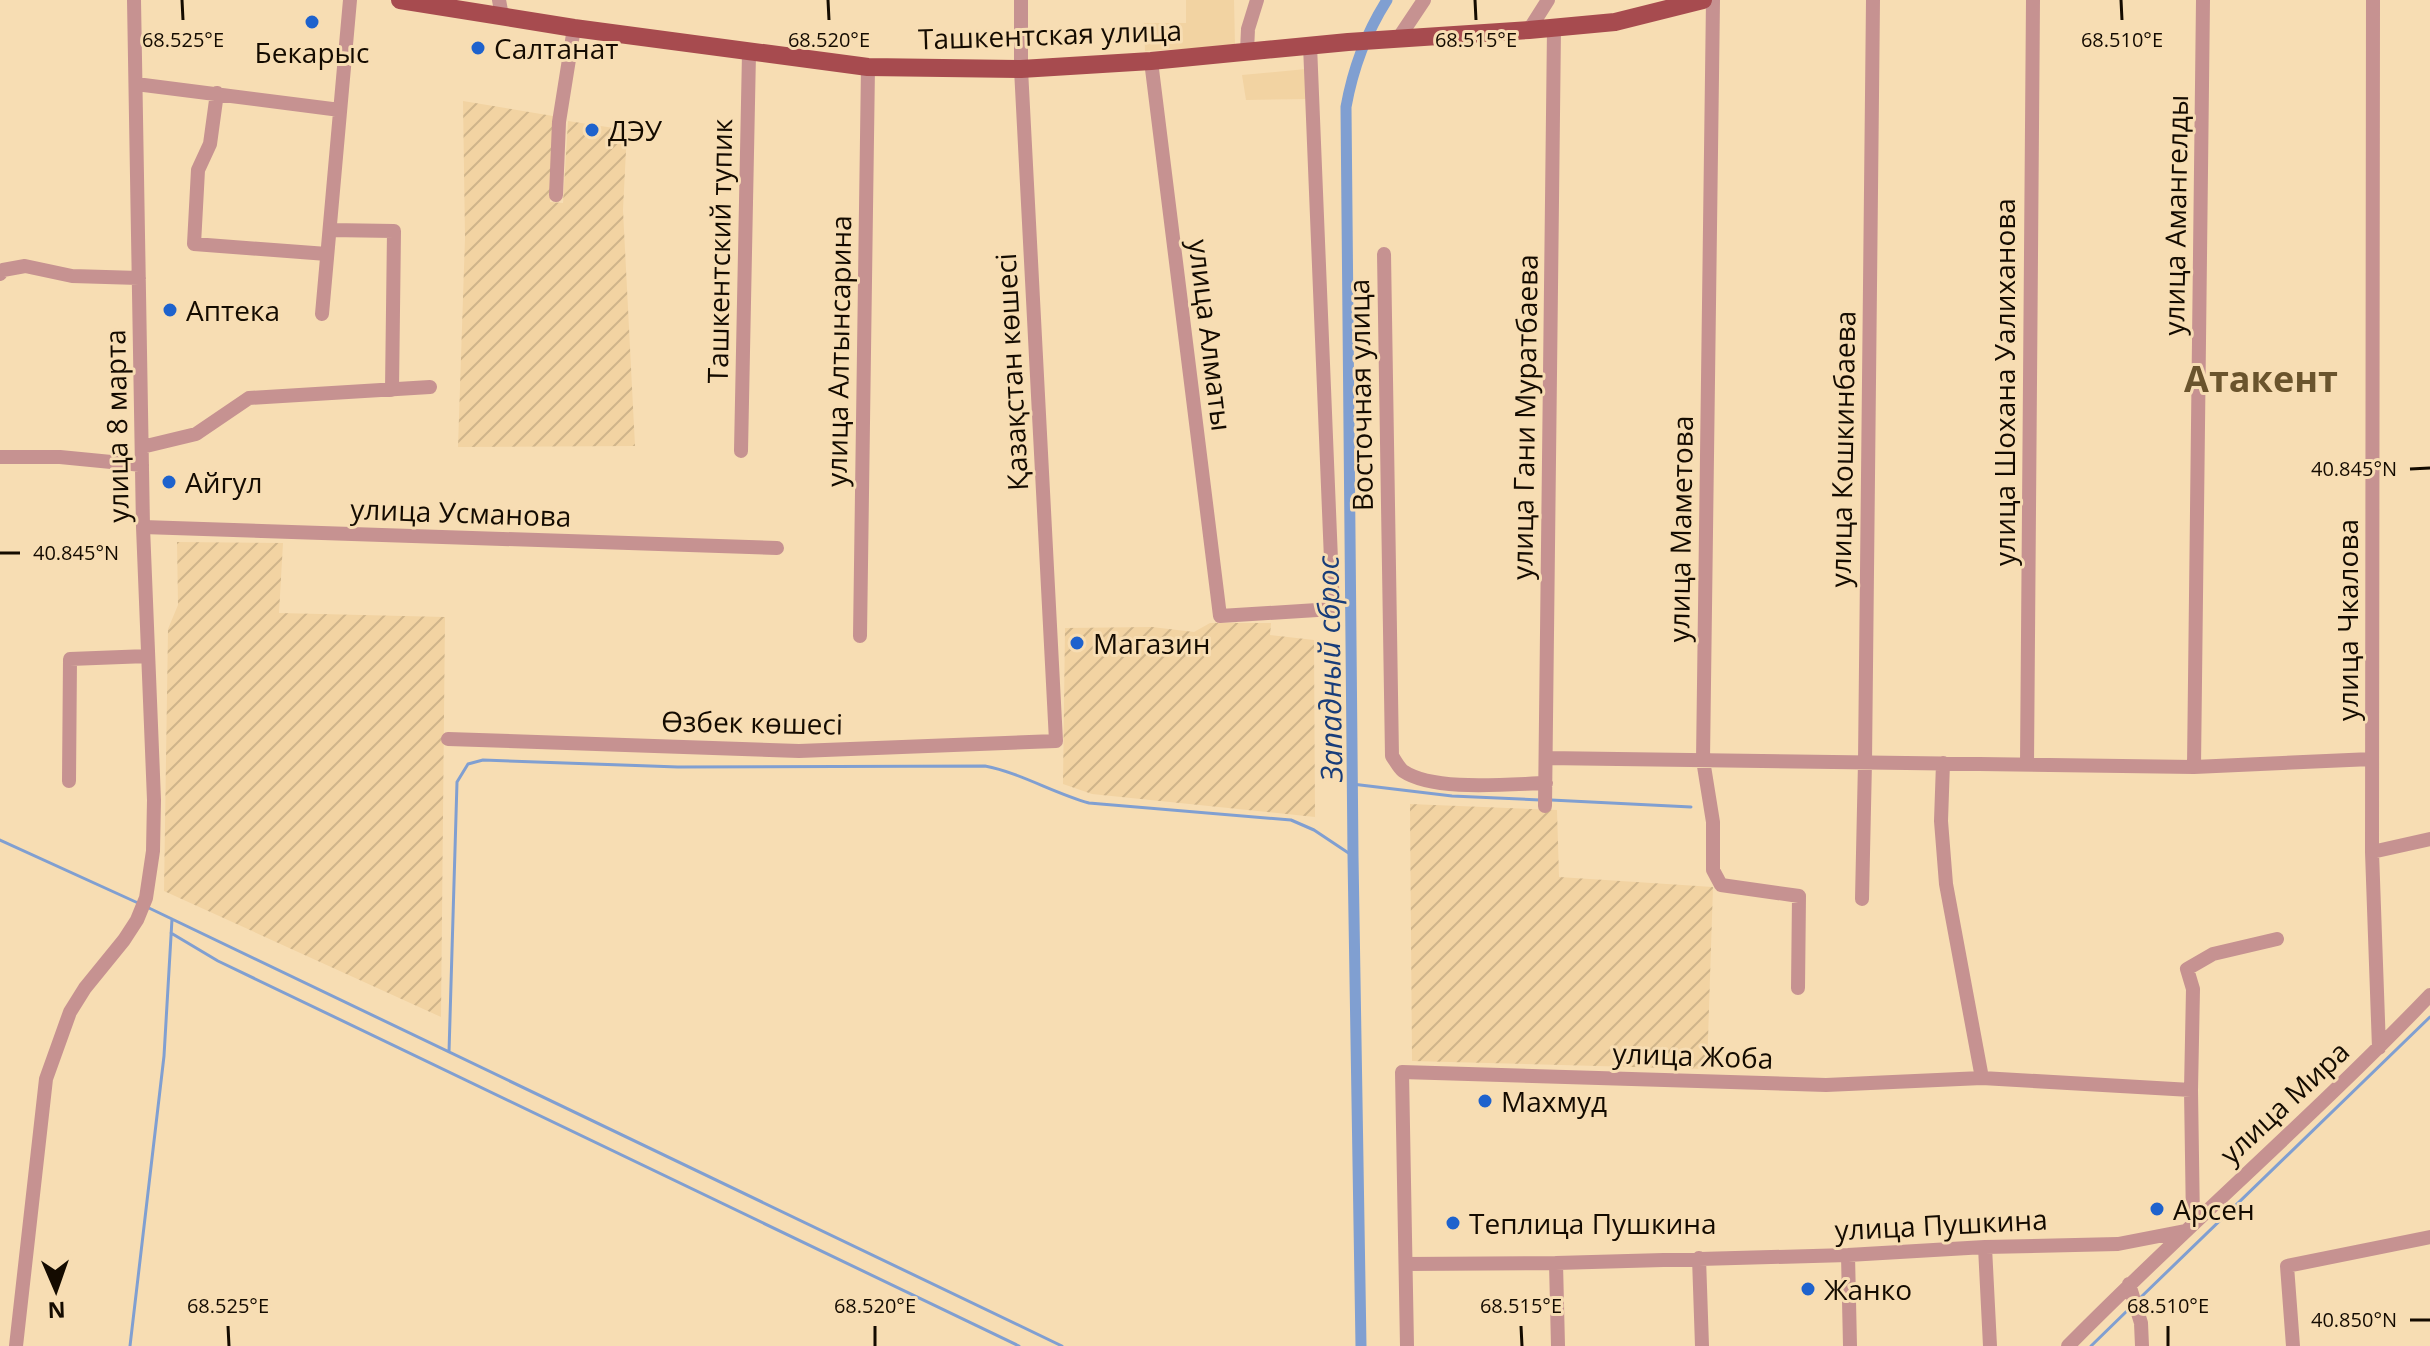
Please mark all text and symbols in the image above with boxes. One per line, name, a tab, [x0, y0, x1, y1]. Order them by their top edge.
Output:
street label: Ташкентская улица	[917, 10, 1183, 58]
marker: Бекарыс	[303, 13, 321, 31]
text: 68.525°E	[142, 26, 224, 53]
text: 68.520°E	[788, 26, 870, 53]
text: 68.515°E	[1435, 26, 1517, 53]
text: 68.510°E	[2081, 26, 2163, 53]
place label: Салтанат	[494, 29, 618, 67]
place label: Бекарыс	[255, 33, 369, 71]
marker: Салтанат	[469, 39, 487, 57]
street label: улица Амангелды	[2154, 94, 2196, 336]
place label: ДЭУ	[608, 111, 663, 149]
street label: Ташкентский тупик	[698, 118, 740, 384]
marker: ДЭУ	[583, 121, 601, 139]
street label: улица Шохана Уалиханова	[1985, 198, 2023, 566]
street label: улица Алтынсарина	[817, 215, 859, 487]
street label: улица Алматы	[1180, 237, 1242, 433]
street label: Қазақстан көшесі	[986, 252, 1036, 492]
street label: улица Гани Муратбаева	[1502, 254, 1546, 580]
street label: Восточная улица	[1339, 279, 1381, 511]
place label: Аптека	[186, 291, 280, 329]
marker: Аптека	[161, 301, 179, 319]
street label: улица Кошкинбаева	[1821, 310, 1863, 588]
street label: улица 8 марта	[95, 329, 137, 523]
district label: Атакент	[2184, 354, 2338, 403]
street label: улица Маметова	[1659, 415, 1701, 643]
text: 40.845°N	[2311, 455, 2397, 482]
place label: Айгул	[185, 463, 263, 501]
marker: Айгул	[160, 473, 178, 491]
street label: улица Усманова	[350, 489, 572, 535]
street label: улица Чкалова	[2328, 519, 2366, 721]
text: 40.845°N	[33, 539, 119, 566]
water label: Западный сброс	[1307, 555, 1351, 784]
place label: Магазин	[1093, 624, 1210, 662]
marker: Магазин	[1068, 634, 1086, 652]
street label: Өзбек көшесі	[661, 701, 843, 743]
street label: улица Мира	[2211, 1032, 2357, 1172]
street label: улица Жоба	[1612, 1033, 1774, 1077]
place label: Махмуд	[1501, 1082, 1607, 1120]
marker: Махмуд	[1476, 1092, 1494, 1110]
place label: Арсен	[2173, 1190, 2255, 1228]
street label: улица Пушкина	[1834, 1199, 2048, 1249]
marker: Арсен	[2148, 1200, 2166, 1218]
place label: Теплица Пушкина	[1469, 1204, 1717, 1242]
marker: Теплица Пушкина	[1444, 1214, 1462, 1232]
north arrow	[16, 1250, 96, 1330]
place label: Жанко	[1824, 1270, 1912, 1308]
marker: Жанко	[1799, 1280, 1817, 1298]
text: 68.525°E	[187, 1292, 269, 1319]
text: 68.520°E	[834, 1292, 916, 1319]
text: 68.515°E	[1480, 1292, 1562, 1319]
text: 68.510°E	[2127, 1292, 2209, 1319]
text: N	[47, 1296, 66, 1326]
text: 40.850°N	[2311, 1306, 2397, 1333]

